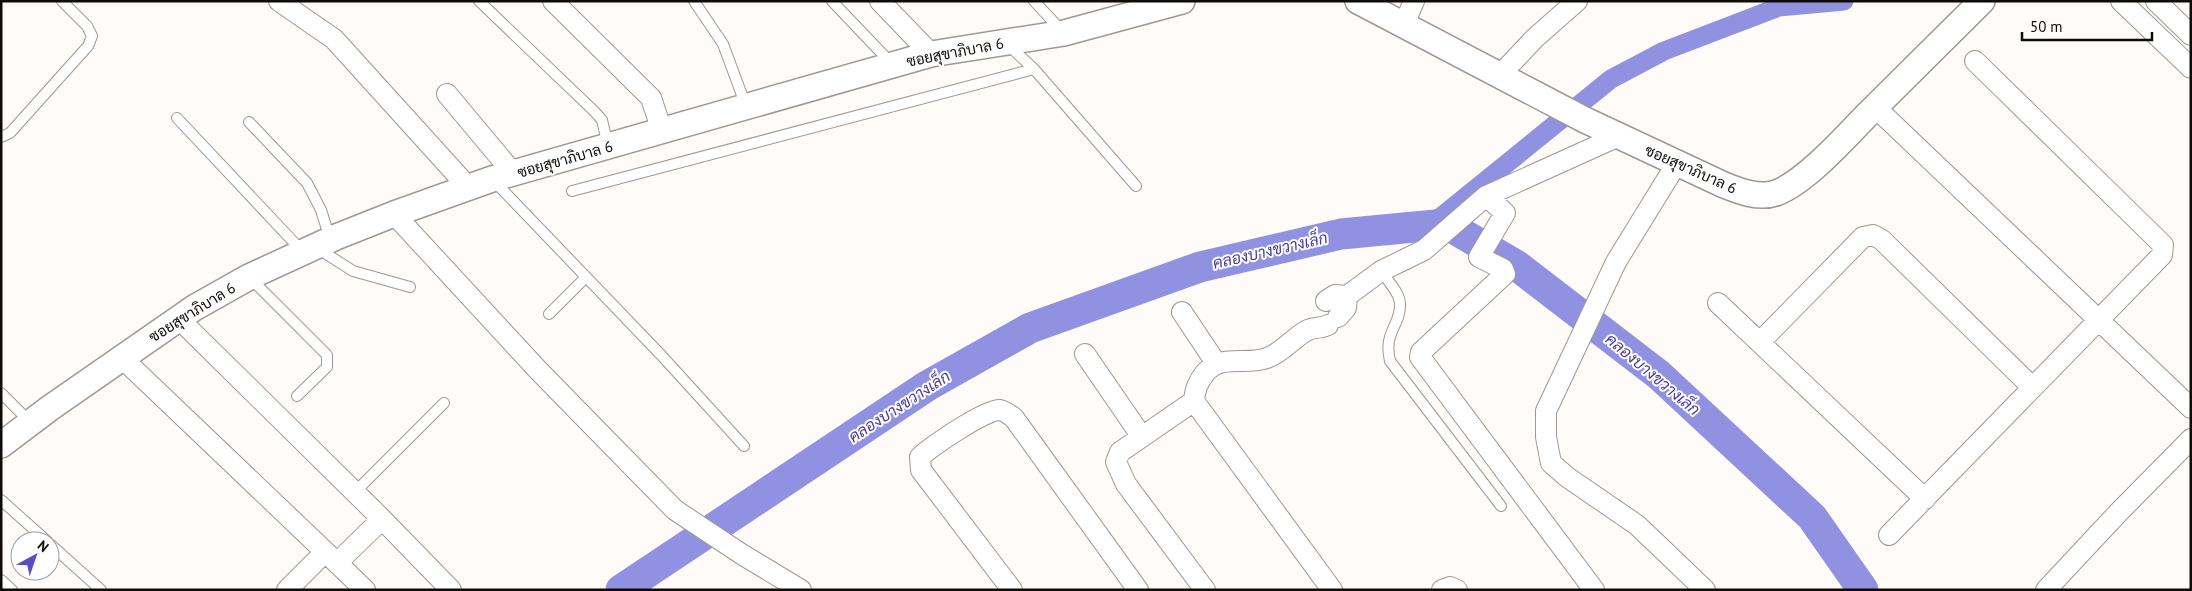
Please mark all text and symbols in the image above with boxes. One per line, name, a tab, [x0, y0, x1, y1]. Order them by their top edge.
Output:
scale bar	[2022, 10, 2152, 42]
text: 50 m	[2030, 17, 2063, 36]
street label: ซอยสุขาภิบาล 6	[905, 33, 1006, 73]
street label: ซอยสุขาภิบาล 6	[515, 136, 616, 184]
street label: ซอยสุขาภิบาล 6	[1641, 140, 1740, 200]
water label: คลองบางขวางเล็ก	[1210, 224, 1329, 273]
street label: ซอยสุขาภิบาล 6	[145, 278, 240, 348]
water label: คลองบางขวางเล็ก	[1602, 326, 1706, 419]
water label: คลองบางขวางเล็ก	[843, 363, 954, 446]
north arrow	[10, 531, 60, 581]
text: N	[34, 536, 53, 556]

